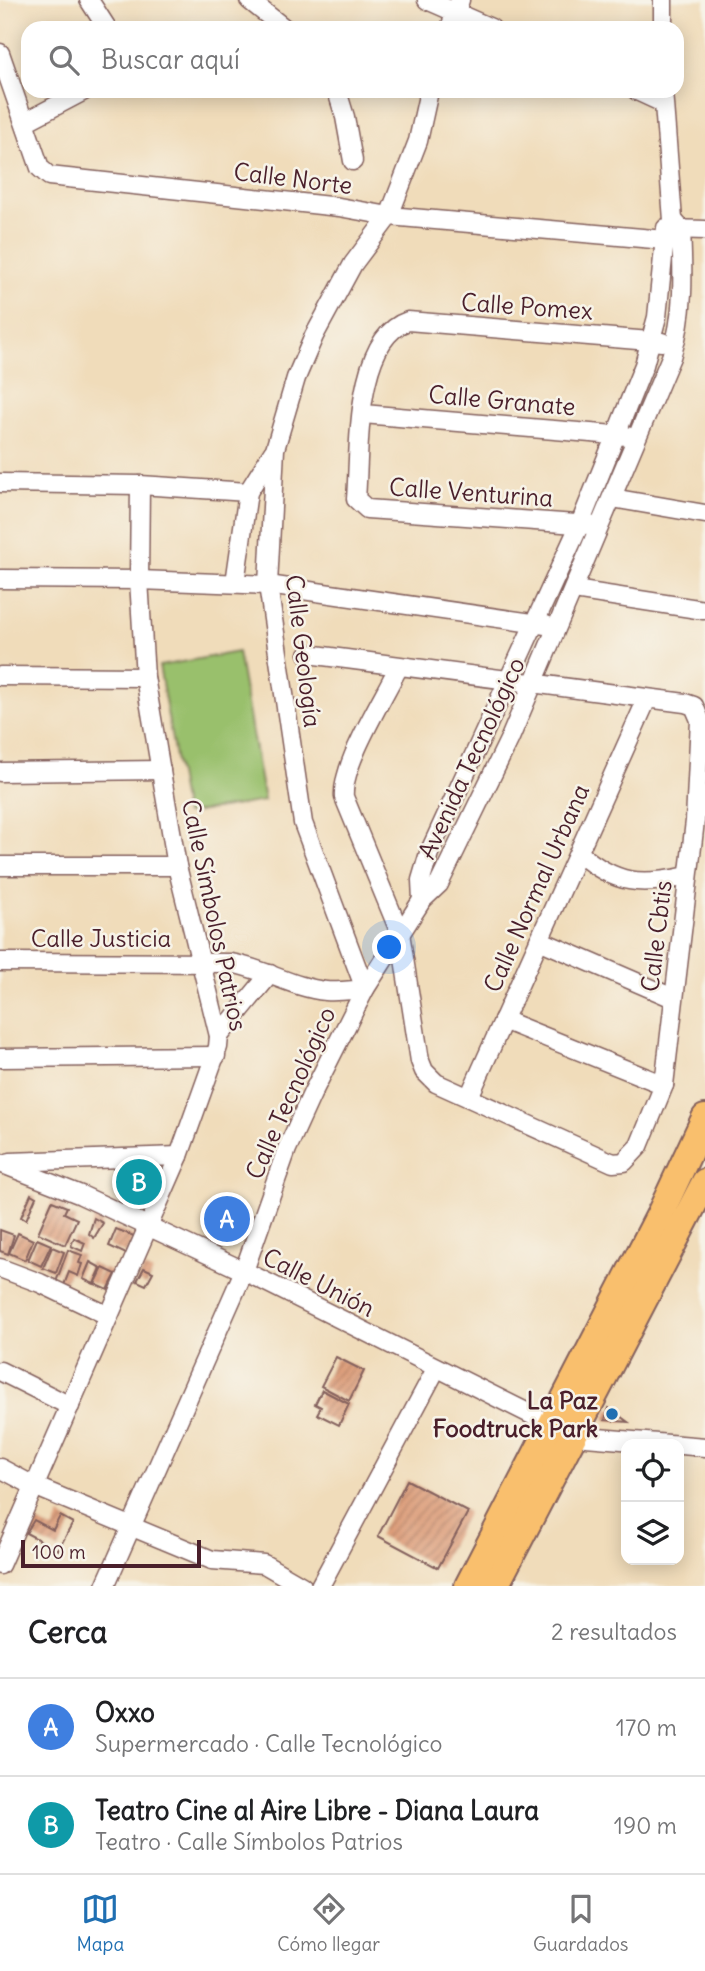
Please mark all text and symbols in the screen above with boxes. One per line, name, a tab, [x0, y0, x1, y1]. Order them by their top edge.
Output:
search box	[21, 21, 684, 98]
icon: search	[45, 41, 83, 79]
text: Buscar aquí	[101, 43, 240, 76]
street label: Calle Norte	[232, 156, 354, 200]
street label: Calle Pomex	[460, 286, 594, 326]
street label: Calle Granate	[427, 379, 577, 421]
street label: Calle Venturina	[388, 471, 554, 513]
street label: Calle Geología	[280, 573, 328, 729]
street label: Avenida Tecnológico	[411, 652, 531, 864]
street label: Calle Normal Urbana	[477, 779, 595, 997]
street label: Calle Símbolos Patrios	[176, 796, 254, 1034]
street label: Calle Cbtis	[634, 879, 678, 993]
street label: Calle Justicia	[31, 923, 171, 953]
your location	[372, 930, 406, 964]
street label: Calle Tecnológico	[239, 1002, 341, 1184]
pin: B	[116, 1156, 162, 1208]
pin: A	[204, 1193, 250, 1245]
street label: Calle Unión	[258, 1241, 380, 1323]
place label: La Paz Foodtruck Park	[433, 1385, 599, 1443]
marker: La Paz Foodtruck Park	[604, 1406, 620, 1422]
map controls	[621, 1439, 684, 1565]
button: locate	[621, 1439, 684, 1502]
button: layers	[621, 1502, 684, 1565]
scale bar	[21, 1537, 201, 1569]
text: 100 m	[32, 1540, 86, 1564]
text: Cerca	[28, 1613, 107, 1651]
text: 2 resultados	[551, 1617, 677, 1646]
text: Oxxo	[95, 1696, 155, 1729]
text: A	[44, 1713, 58, 1742]
text: 170 m	[616, 1713, 677, 1742]
text: Supermercado · Calle Tecnológico	[95, 1729, 442, 1758]
text: Teatro Cine al Aire Libre - Diana Laura	[95, 1794, 539, 1827]
text: B	[43, 1811, 59, 1840]
text: 190 m	[614, 1811, 677, 1840]
text: Teatro · Calle Símbolos Patrios	[95, 1827, 403, 1856]
tab: Mapa	[76, 1890, 124, 1956]
tab: Cómo llegar	[277, 1890, 380, 1956]
tab: Guardados	[533, 1890, 629, 1956]

